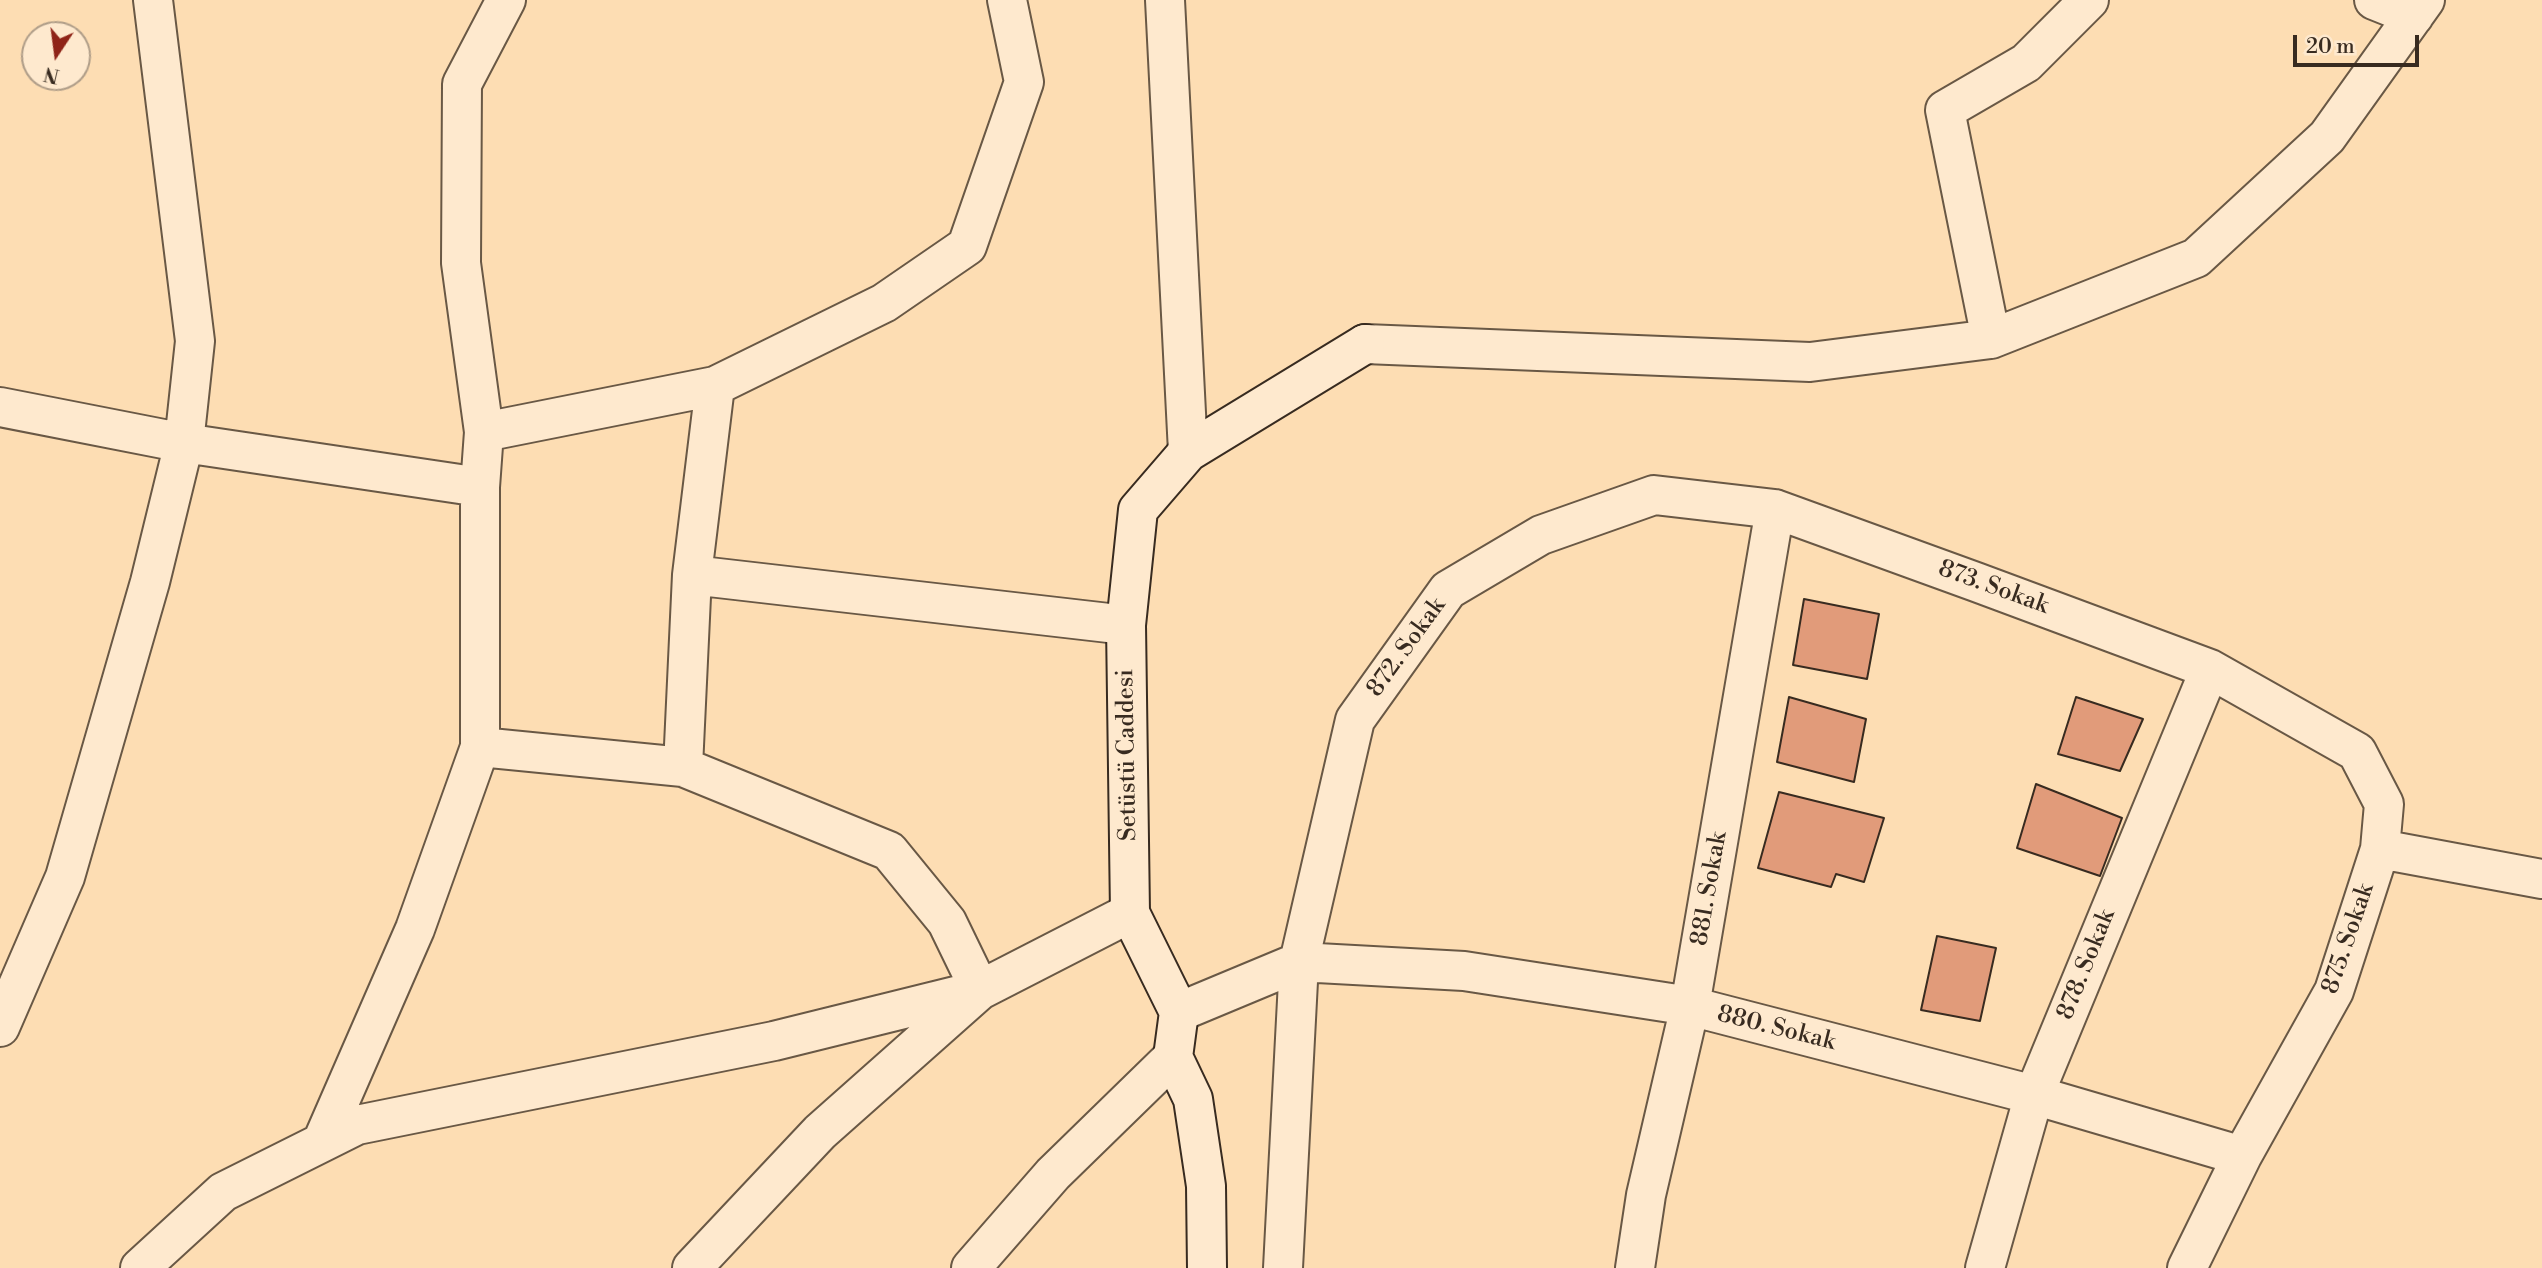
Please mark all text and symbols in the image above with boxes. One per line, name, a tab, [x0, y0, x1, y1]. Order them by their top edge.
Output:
north arrow	[21, 21, 91, 91]
scale bar	[2297, 21, 2423, 65]
text: 20 m	[2306, 34, 2355, 60]
text: N	[42, 61, 62, 88]
street label: 873. Sokak	[1934, 555, 2052, 621]
street label: 872. Sokak	[1361, 593, 1453, 703]
street label: Setüstü Caddesi	[1112, 669, 1144, 841]
street label: 881. Sokak	[1686, 830, 1734, 948]
street label: 875. Sokak	[2317, 880, 2381, 998]
street label: 878. Sokak	[2052, 906, 2122, 1024]
street label: 880. Sokak	[1714, 1000, 1838, 1058]

